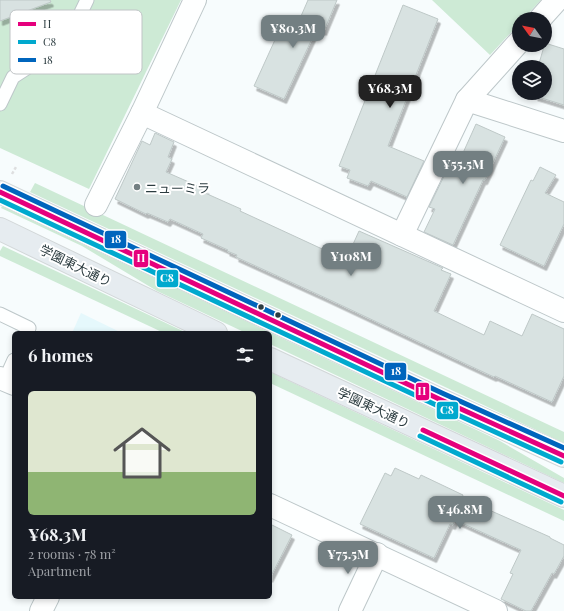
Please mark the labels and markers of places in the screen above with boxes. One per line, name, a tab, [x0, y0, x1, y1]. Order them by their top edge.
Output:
pin: ¥80.3M	[260, 15, 326, 49]
pin: ¥68.3M	[357, 75, 423, 109]
pin: ¥55.5M	[430, 151, 496, 185]
place label: ニューミラ	[145, 179, 210, 196]
marker: ニューミラ	[132, 182, 142, 192]
pin: ¥108M	[323, 243, 379, 277]
unlabelled marker	[256, 302, 266, 312]
unlabelled marker	[273, 310, 283, 320]
pin: ¥46.8M	[427, 496, 493, 530]
pin: ¥75.5M	[315, 541, 381, 575]

